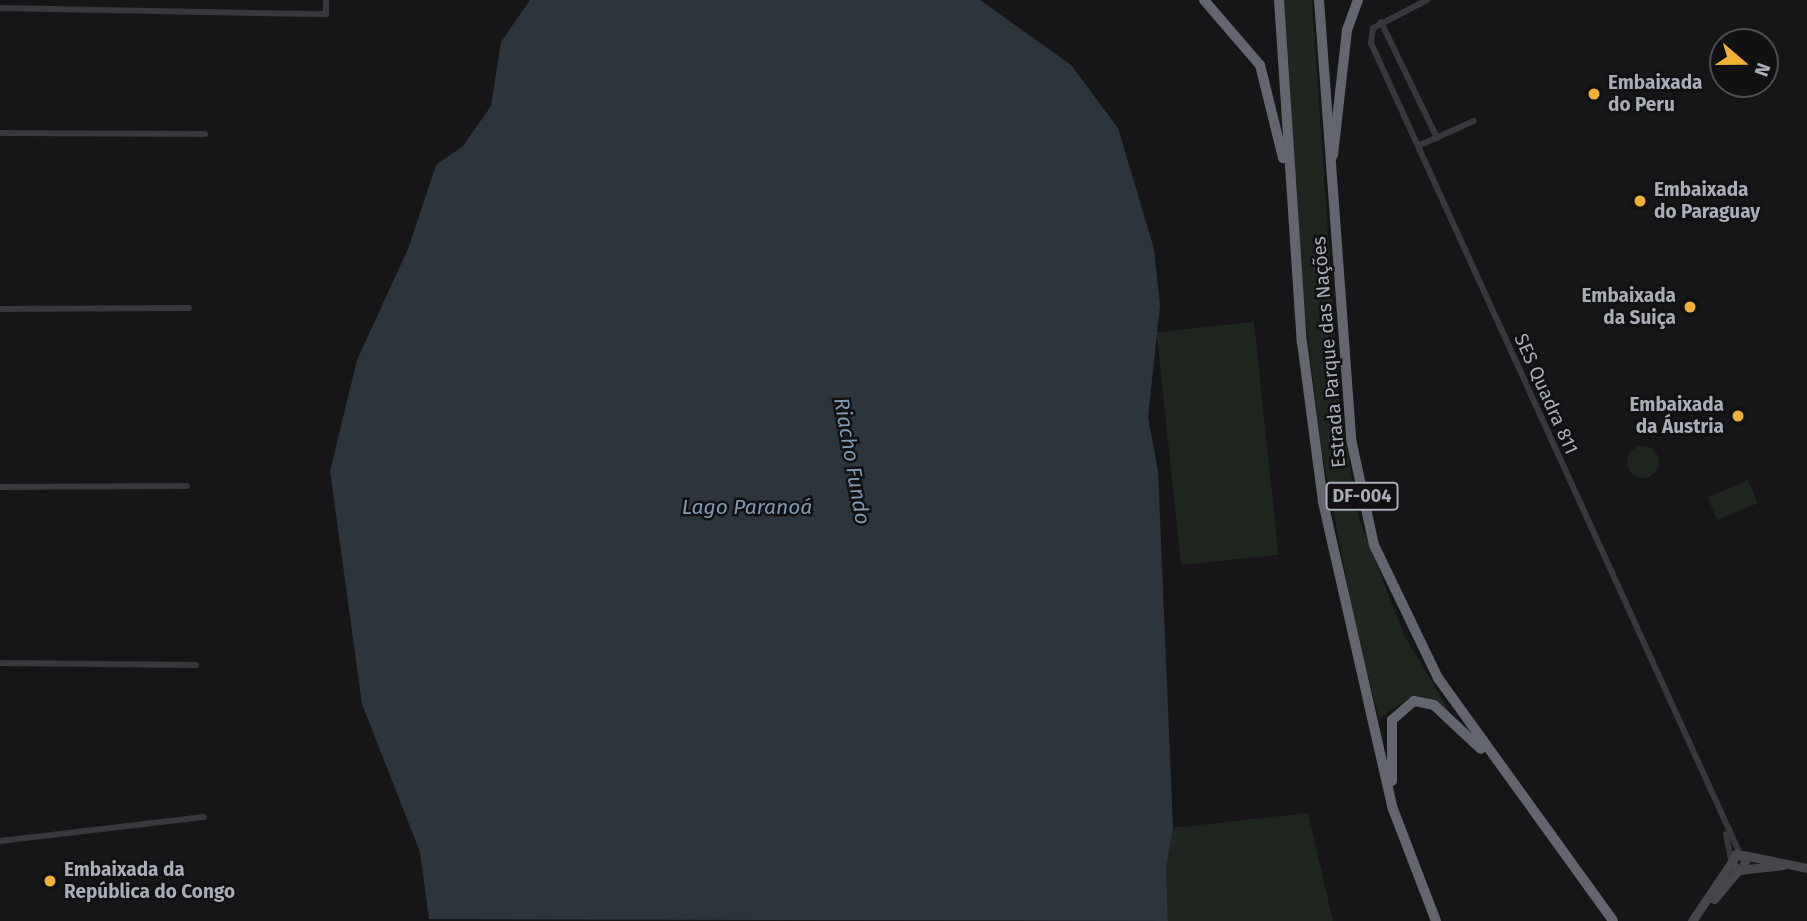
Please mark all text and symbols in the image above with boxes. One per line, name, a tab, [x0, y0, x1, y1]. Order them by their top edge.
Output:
north arrow	[1709, 28, 1779, 98]
text: N	[1749, 60, 1775, 80]
place label: Embaixada do Peru	[1608, 72, 1702, 116]
marker: Embaixada do Peru	[1586, 86, 1602, 102]
place label: Embaixada do Paraguay	[1654, 179, 1760, 223]
marker: Embaixada do Paraguay	[1632, 193, 1648, 209]
street label: Estrada Parque das Nações	[1308, 235, 1350, 469]
place label: Embaixada da Suiça	[1582, 285, 1676, 329]
marker: Embaixada da Suiça	[1682, 299, 1698, 315]
street label: SES Quadra 811	[1509, 330, 1583, 458]
place label: Embaixada da Áustria	[1630, 394, 1724, 438]
water label: Riacho Fundo	[828, 396, 876, 526]
marker: Embaixada da Áustria	[1730, 408, 1746, 424]
road number: DF-004	[1325, 482, 1399, 510]
water label: Lago Paranoá	[682, 494, 812, 520]
place label: Embaixada da República do Congo	[64, 859, 235, 903]
marker: Embaixada da República do Congo	[42, 873, 58, 889]

